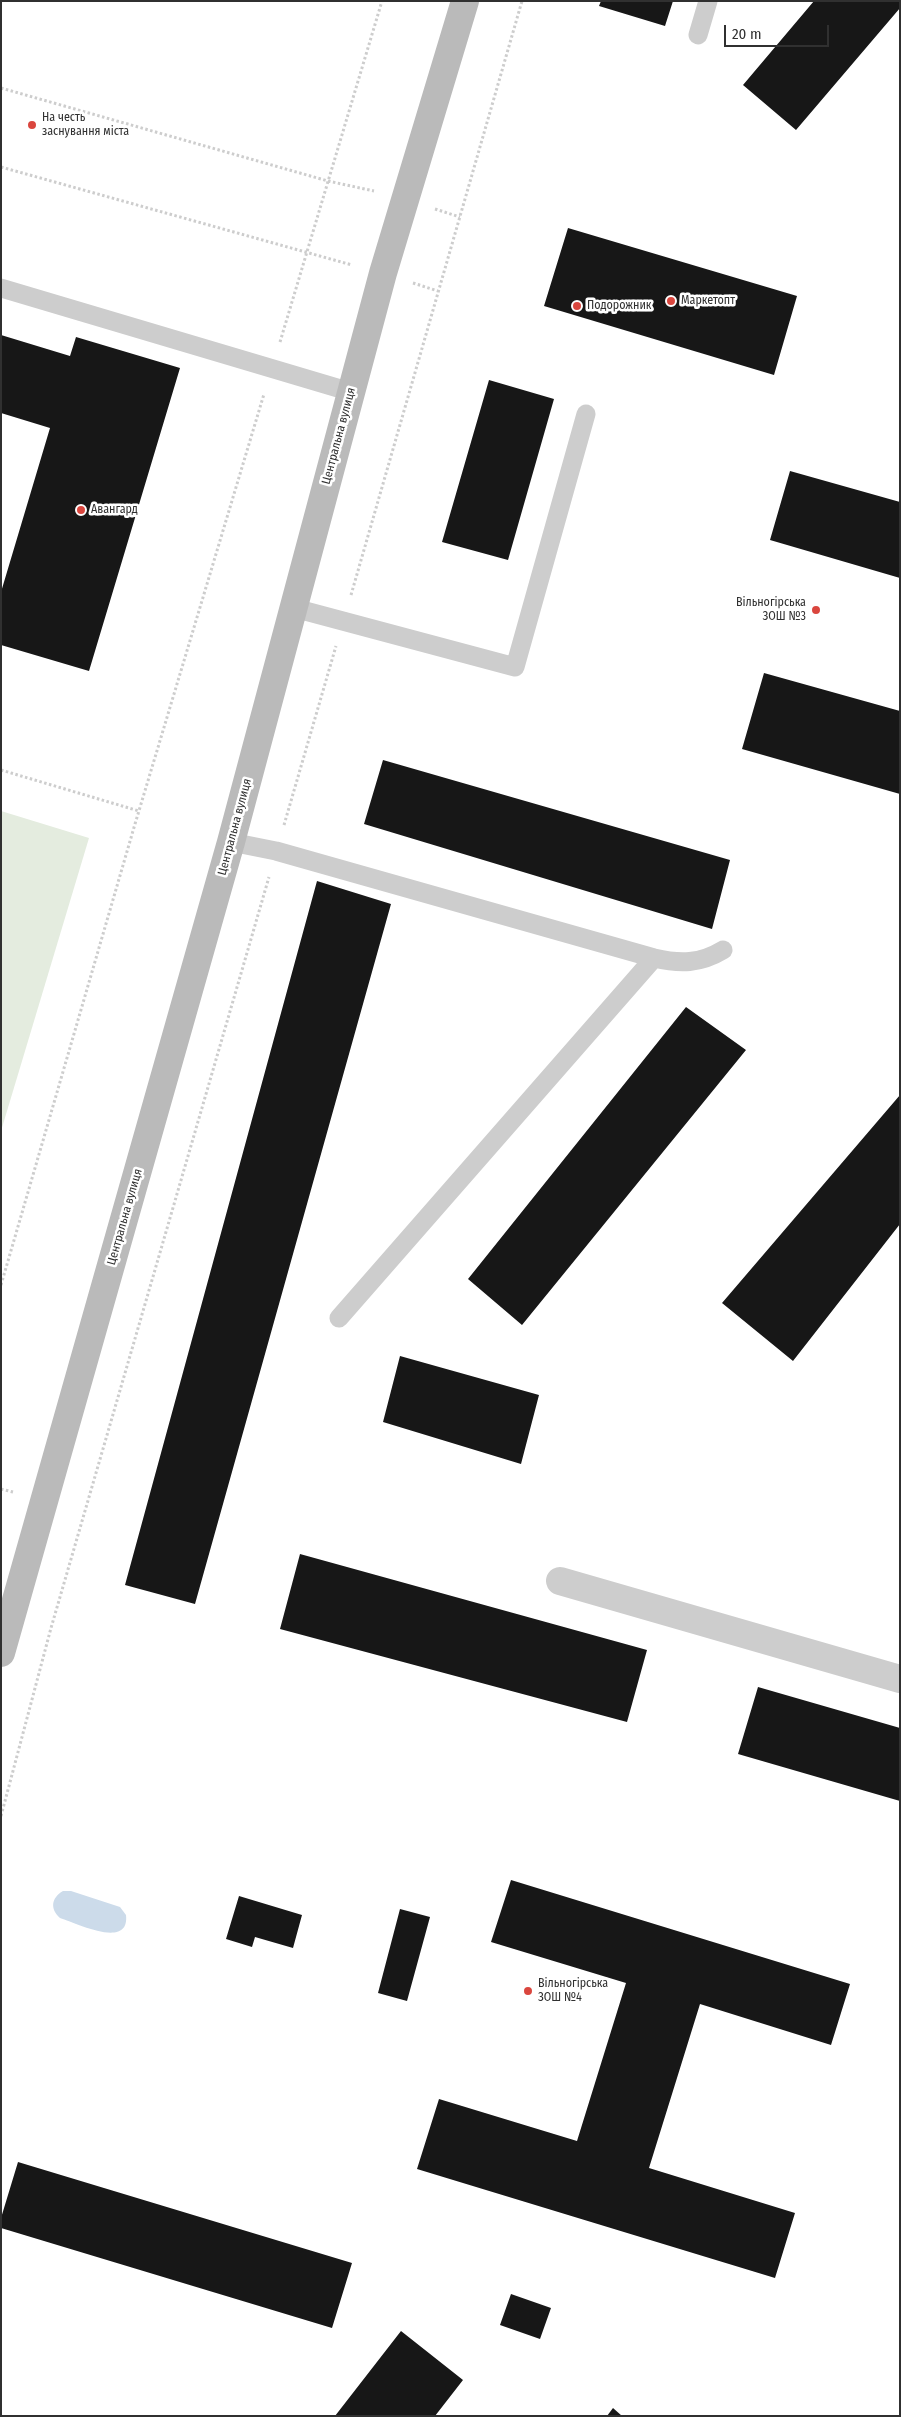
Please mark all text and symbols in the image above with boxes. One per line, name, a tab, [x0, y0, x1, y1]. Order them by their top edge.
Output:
scale bar	[726, 15, 831, 47]
text: 20 m	[732, 25, 762, 43]
place label: На честь заснування міста	[42, 111, 129, 139]
marker: На честь заснування міста	[26, 119, 38, 131]
place label: Маркетопт	[681, 294, 735, 308]
marker: Маркетопт	[665, 295, 677, 307]
place label: Подорожник	[587, 299, 651, 313]
marker: Подорожник	[571, 300, 583, 312]
street label: Центральна вулиця	[319, 386, 359, 486]
place label: Авангард	[91, 503, 138, 517]
marker: Авангард	[75, 504, 87, 516]
place label: Вільногірська ЗОШ №3	[736, 596, 806, 624]
marker: Вільногірська ЗОШ №3	[810, 604, 822, 616]
street label: Центральна вулиця	[215, 777, 255, 877]
street label: Центральна вулиця	[104, 1167, 146, 1267]
place label: Вільногірська ЗОШ №4	[538, 1977, 608, 2005]
marker: Вільногірська ЗОШ №4	[522, 1985, 534, 1997]

